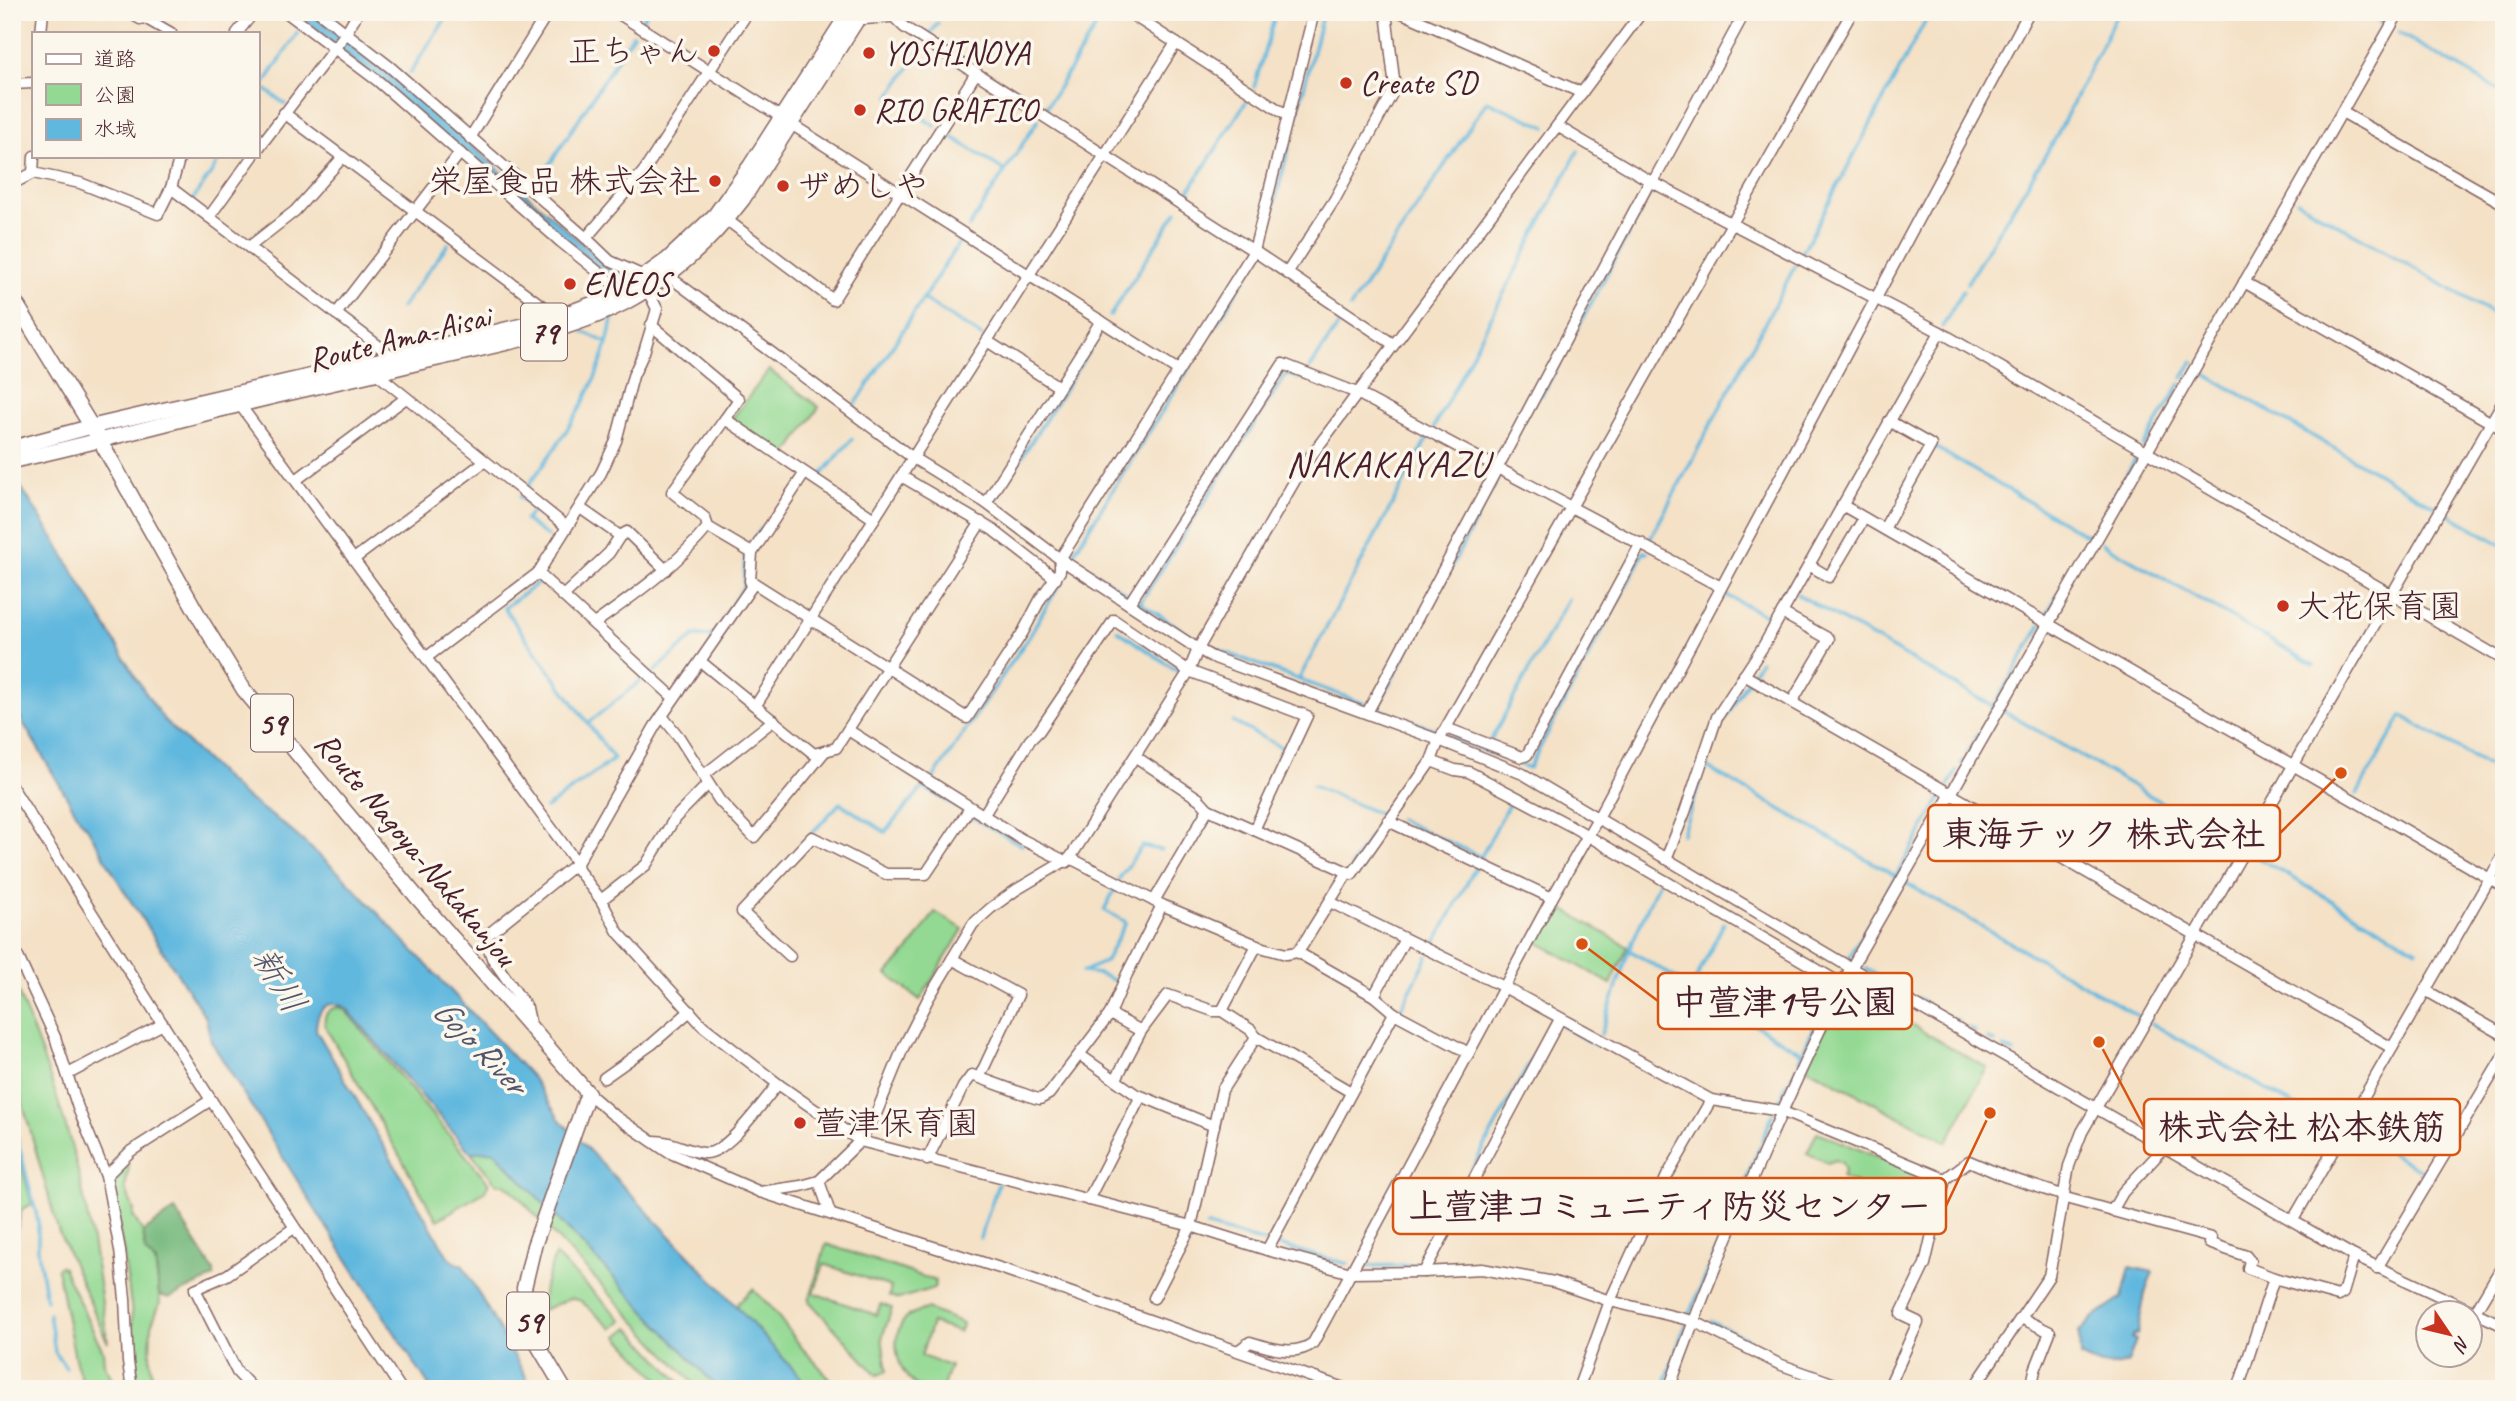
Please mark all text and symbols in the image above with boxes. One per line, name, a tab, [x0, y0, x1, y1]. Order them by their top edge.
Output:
place label: 正ちゃん	[568, 30, 700, 72]
legend	[32, 32, 259, 158]
place label: YOSHINOYA	[883, 32, 1031, 74]
marker: 正ちゃん	[706, 43, 722, 59]
marker: YOSHINOYA	[861, 45, 877, 61]
text: 道路	[94, 46, 136, 72]
place label: Create SD	[1360, 62, 1480, 104]
marker: Create SD	[1338, 75, 1354, 91]
text: 公園	[94, 82, 136, 108]
place label: RIO GRAFICO	[874, 89, 1041, 131]
marker: RIO GRAFICO	[852, 102, 868, 118]
text: 水域	[94, 116, 136, 142]
place label: 栄屋食品 株式会社	[429, 160, 701, 202]
place label: ザめしや	[797, 165, 928, 207]
marker: 栄屋食品 株式会社	[707, 173, 723, 189]
marker: ザめしや	[775, 178, 791, 194]
place label: ENEOS	[584, 263, 675, 305]
marker: ENEOS	[562, 276, 578, 292]
street label: Route Ama-Aisai	[304, 294, 498, 381]
road number: 79	[521, 304, 567, 360]
district label: NAKAKAYAZU	[1286, 440, 1495, 487]
place label: 大花保育園	[2297, 585, 2462, 627]
marker: 大花保育園	[2275, 598, 2291, 614]
road number: 59	[251, 694, 293, 752]
street label: Route Nagoya-Nakakanjou	[306, 723, 528, 976]
callout: 東海テック 株式会社	[1928, 805, 2280, 861]
text: 東海テック 株式会社	[1942, 812, 2266, 857]
water label: 新川	[242, 938, 316, 1022]
callout: 中萱津1号公園	[1658, 973, 1912, 1029]
text: 中萱津1号公園	[1672, 980, 1898, 1025]
water label: Gojo River	[423, 988, 540, 1107]
callout: 株式会社 松本鉄筋	[2144, 1099, 2460, 1155]
place label: 萱津保育園	[814, 1102, 979, 1144]
text: 株式会社 松本鉄筋	[2158, 1105, 2446, 1150]
marker: 萱津保育園	[792, 1115, 808, 1131]
callout: 上萱津コミュニティ防災センター	[1393, 1178, 1946, 1234]
text: 上萱津コミュニティ防災センター	[1409, 1184, 1931, 1229]
road number: 59	[507, 1292, 549, 1350]
north arrow	[2414, 1300, 2484, 1370]
text: N	[2447, 1331, 2475, 1358]

